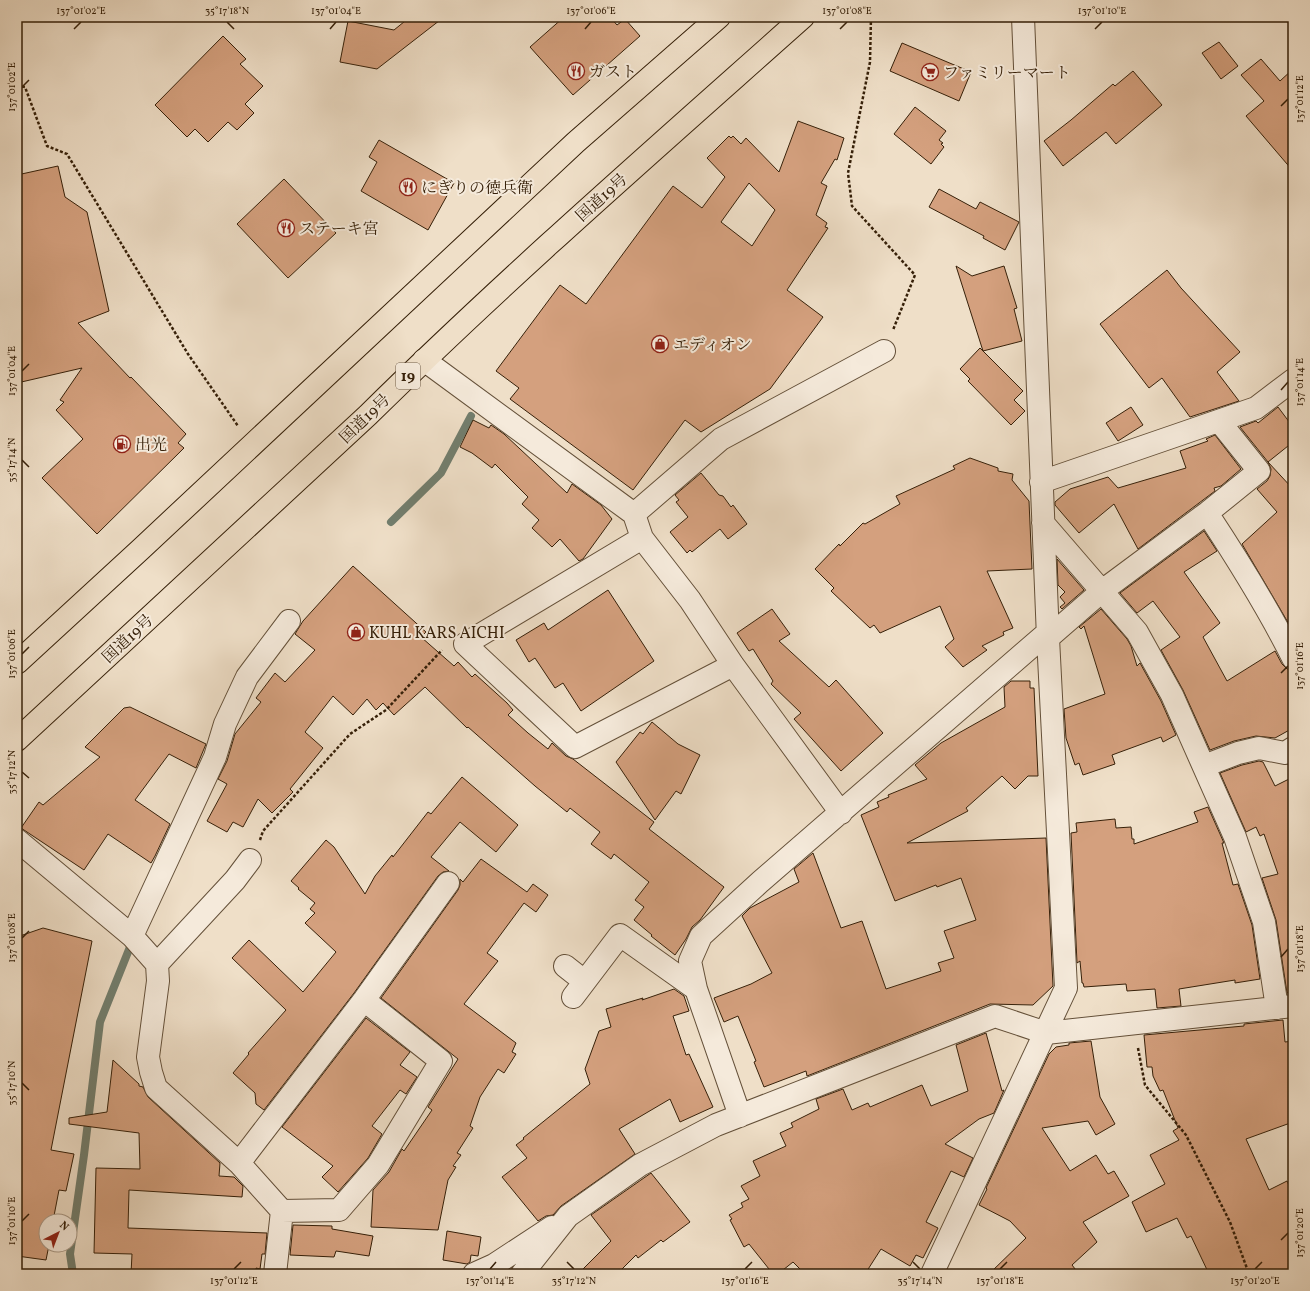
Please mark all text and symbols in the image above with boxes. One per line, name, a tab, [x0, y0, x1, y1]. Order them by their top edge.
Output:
text: 137°01'02"E	[56, 4, 106, 18]
text: 35°17'18"N	[205, 4, 250, 18]
text: 137°01'04"E	[311, 4, 361, 18]
text: 137°01'06"E	[566, 4, 616, 18]
text: 137°01'08"E	[822, 4, 872, 18]
text: 137°01'10"E	[1078, 4, 1126, 18]
restaurant icon: ガスト	[566, 61, 586, 81]
text: 137°01'02"E	[5, 62, 19, 112]
place label: ガスト	[589, 62, 637, 84]
supermarket icon: ファミリーマート	[920, 62, 940, 82]
place label: ファミリーマート	[943, 63, 1071, 85]
text: 137°01'12"E	[1293, 75, 1307, 123]
street label: 国道19号	[572, 169, 633, 228]
restaurant icon: にぎりの徳兵衛	[398, 177, 418, 197]
place label: にぎりの徳兵衛	[421, 178, 533, 200]
restaurant icon: ステーキ宮	[276, 218, 296, 238]
place label: ステーキ宮	[299, 219, 379, 241]
shop icon: エディオン	[650, 334, 670, 354]
place label: エディオン	[673, 335, 752, 357]
text: 137°01'04"E	[5, 346, 19, 396]
text: 137°01'14"E	[1293, 358, 1307, 406]
road number: 19	[396, 363, 420, 389]
street label: 国道19号	[335, 390, 396, 449]
fuel station icon: 出光	[112, 434, 132, 454]
place label: 出光	[135, 435, 167, 457]
text: 35°17'14"N	[5, 437, 19, 482]
street label: 国道19号	[98, 610, 159, 669]
shop icon: KUHL KARS AICHI	[346, 622, 366, 642]
place label: KUHL KARS AICHI	[369, 623, 505, 645]
text: 137°01'06"E	[5, 629, 19, 679]
text: 137°01'16"E	[1293, 642, 1307, 690]
text: 35°17'12"N	[5, 749, 19, 794]
text: 137°01'08"E	[5, 913, 19, 963]
text: 137°01'18"E	[1293, 925, 1307, 973]
text: 35°17'10"N	[5, 1060, 19, 1105]
text: 137°01'10"E	[5, 1197, 19, 1245]
text: 137°01'20"E	[1293, 1208, 1307, 1258]
north arrow	[38, 1213, 78, 1253]
text: N	[56, 1218, 72, 1235]
text: 137°01'12"E	[210, 1274, 258, 1288]
text: 137°01'14"E	[466, 1274, 514, 1288]
text: 35°17'12"N	[552, 1274, 597, 1288]
text: 137°01'16"E	[721, 1274, 769, 1288]
text: 35°17'14"N	[898, 1274, 943, 1288]
text: 137°01'18"E	[976, 1274, 1024, 1288]
text: 137°01'20"E	[1230, 1274, 1280, 1288]

